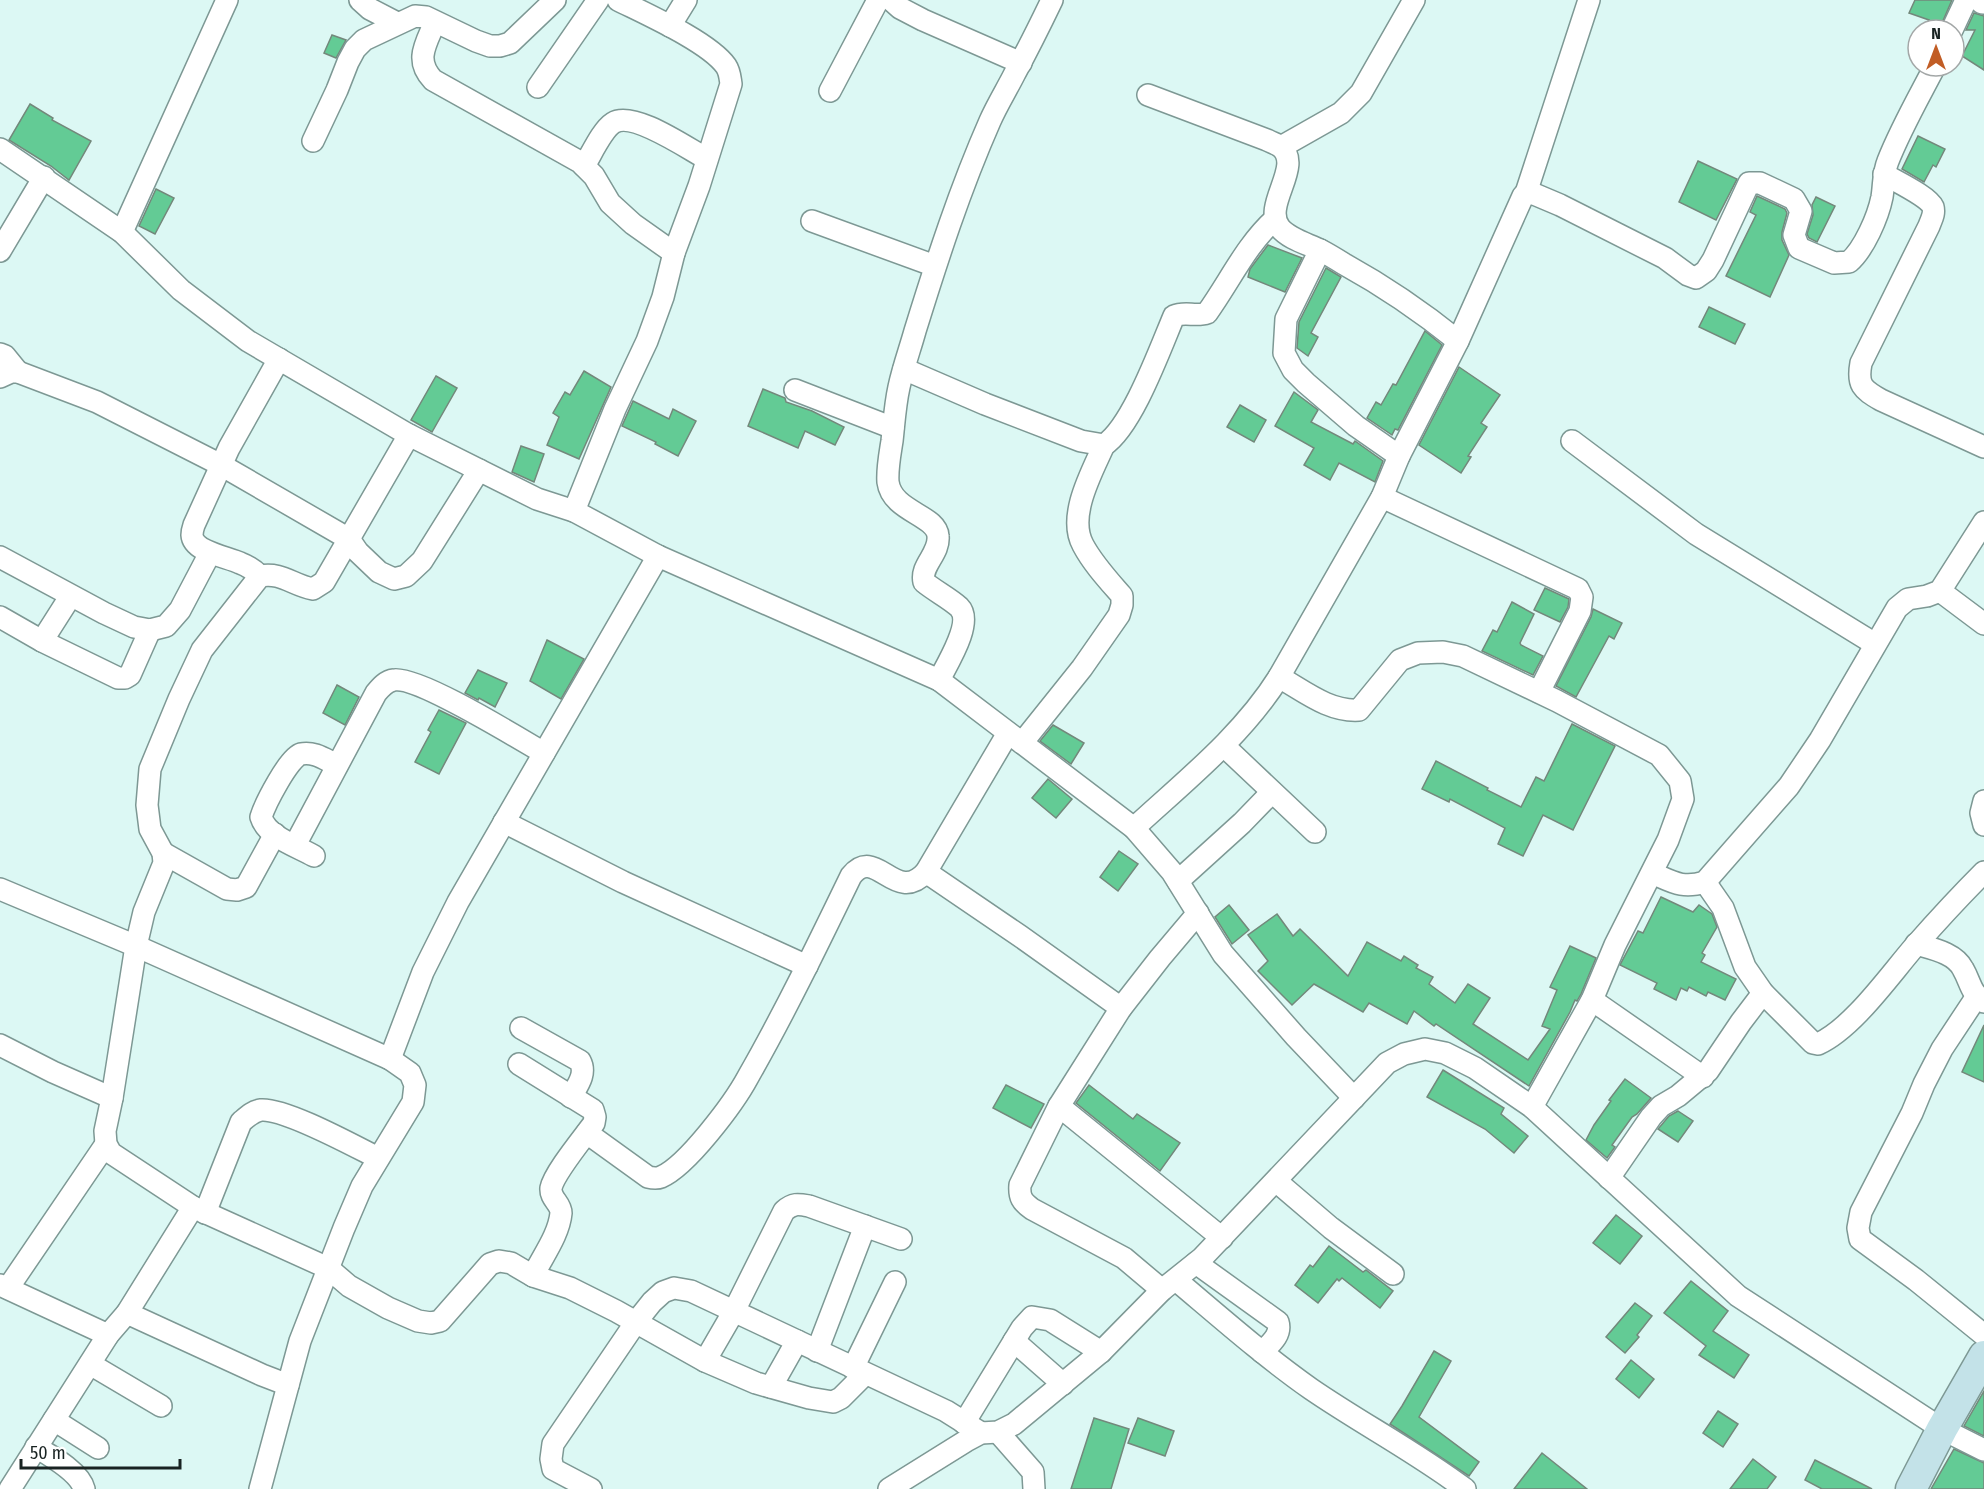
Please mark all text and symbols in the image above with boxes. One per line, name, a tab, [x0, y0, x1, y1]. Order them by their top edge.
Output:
north arrow	[1906, 18, 1966, 78]
text: N	[1931, 24, 1941, 43]
scale bar	[21, 1432, 180, 1470]
text: 50 m	[30, 1442, 66, 1464]

